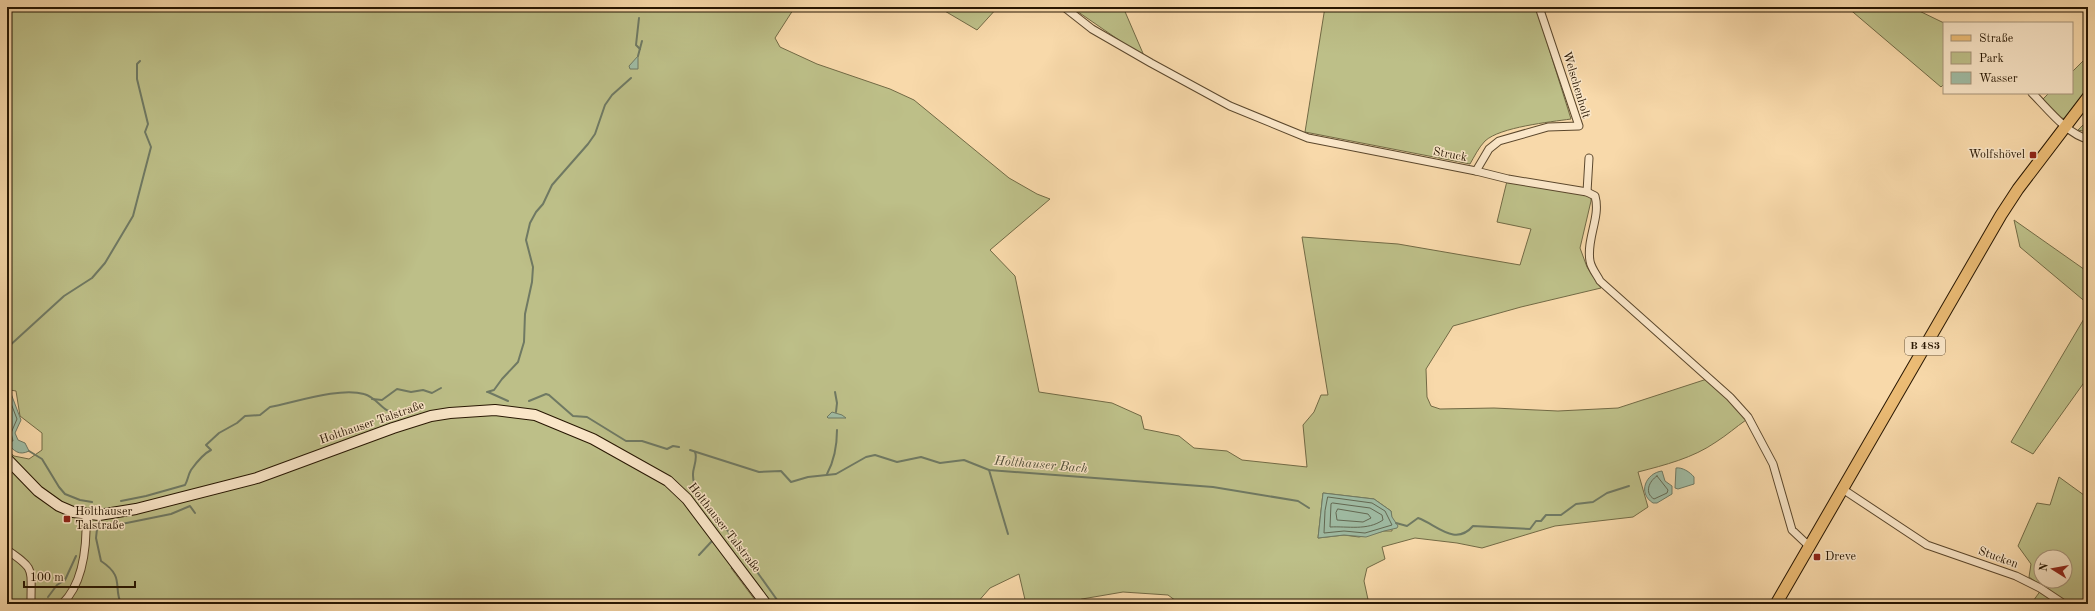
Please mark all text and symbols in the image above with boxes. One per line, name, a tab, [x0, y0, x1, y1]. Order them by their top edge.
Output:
legend	[1943, 22, 2073, 94]
text: Straße	[1979, 33, 2014, 45]
street label: Welschenholt	[1560, 50, 1592, 120]
text: Park	[1979, 53, 2004, 65]
text: Wasser	[1979, 73, 2018, 85]
street label: Struck	[1432, 146, 1468, 164]
place label: Wolfshövel	[1968, 149, 2025, 161]
marker: Wolfshövel	[2028, 150, 2038, 160]
road number: B 483	[1905, 337, 1945, 355]
street label: Holthauser Talstraße	[318, 399, 426, 447]
water label: Holthauser Bach	[993, 454, 1088, 476]
street label: Holthauser Talstraße	[685, 481, 763, 575]
place label: Holthauser Talstraße	[75, 506, 132, 532]
marker: Holthauser Talstraße	[62, 514, 72, 524]
street label: Stucken	[1976, 545, 2020, 571]
north arrow	[2033, 549, 2073, 589]
place label: Dreve	[1825, 551, 1857, 563]
marker: Dreve	[1812, 552, 1822, 562]
text: N	[2038, 562, 2051, 573]
scale bar	[24, 563, 135, 589]
text: 100 m	[30, 572, 64, 584]

